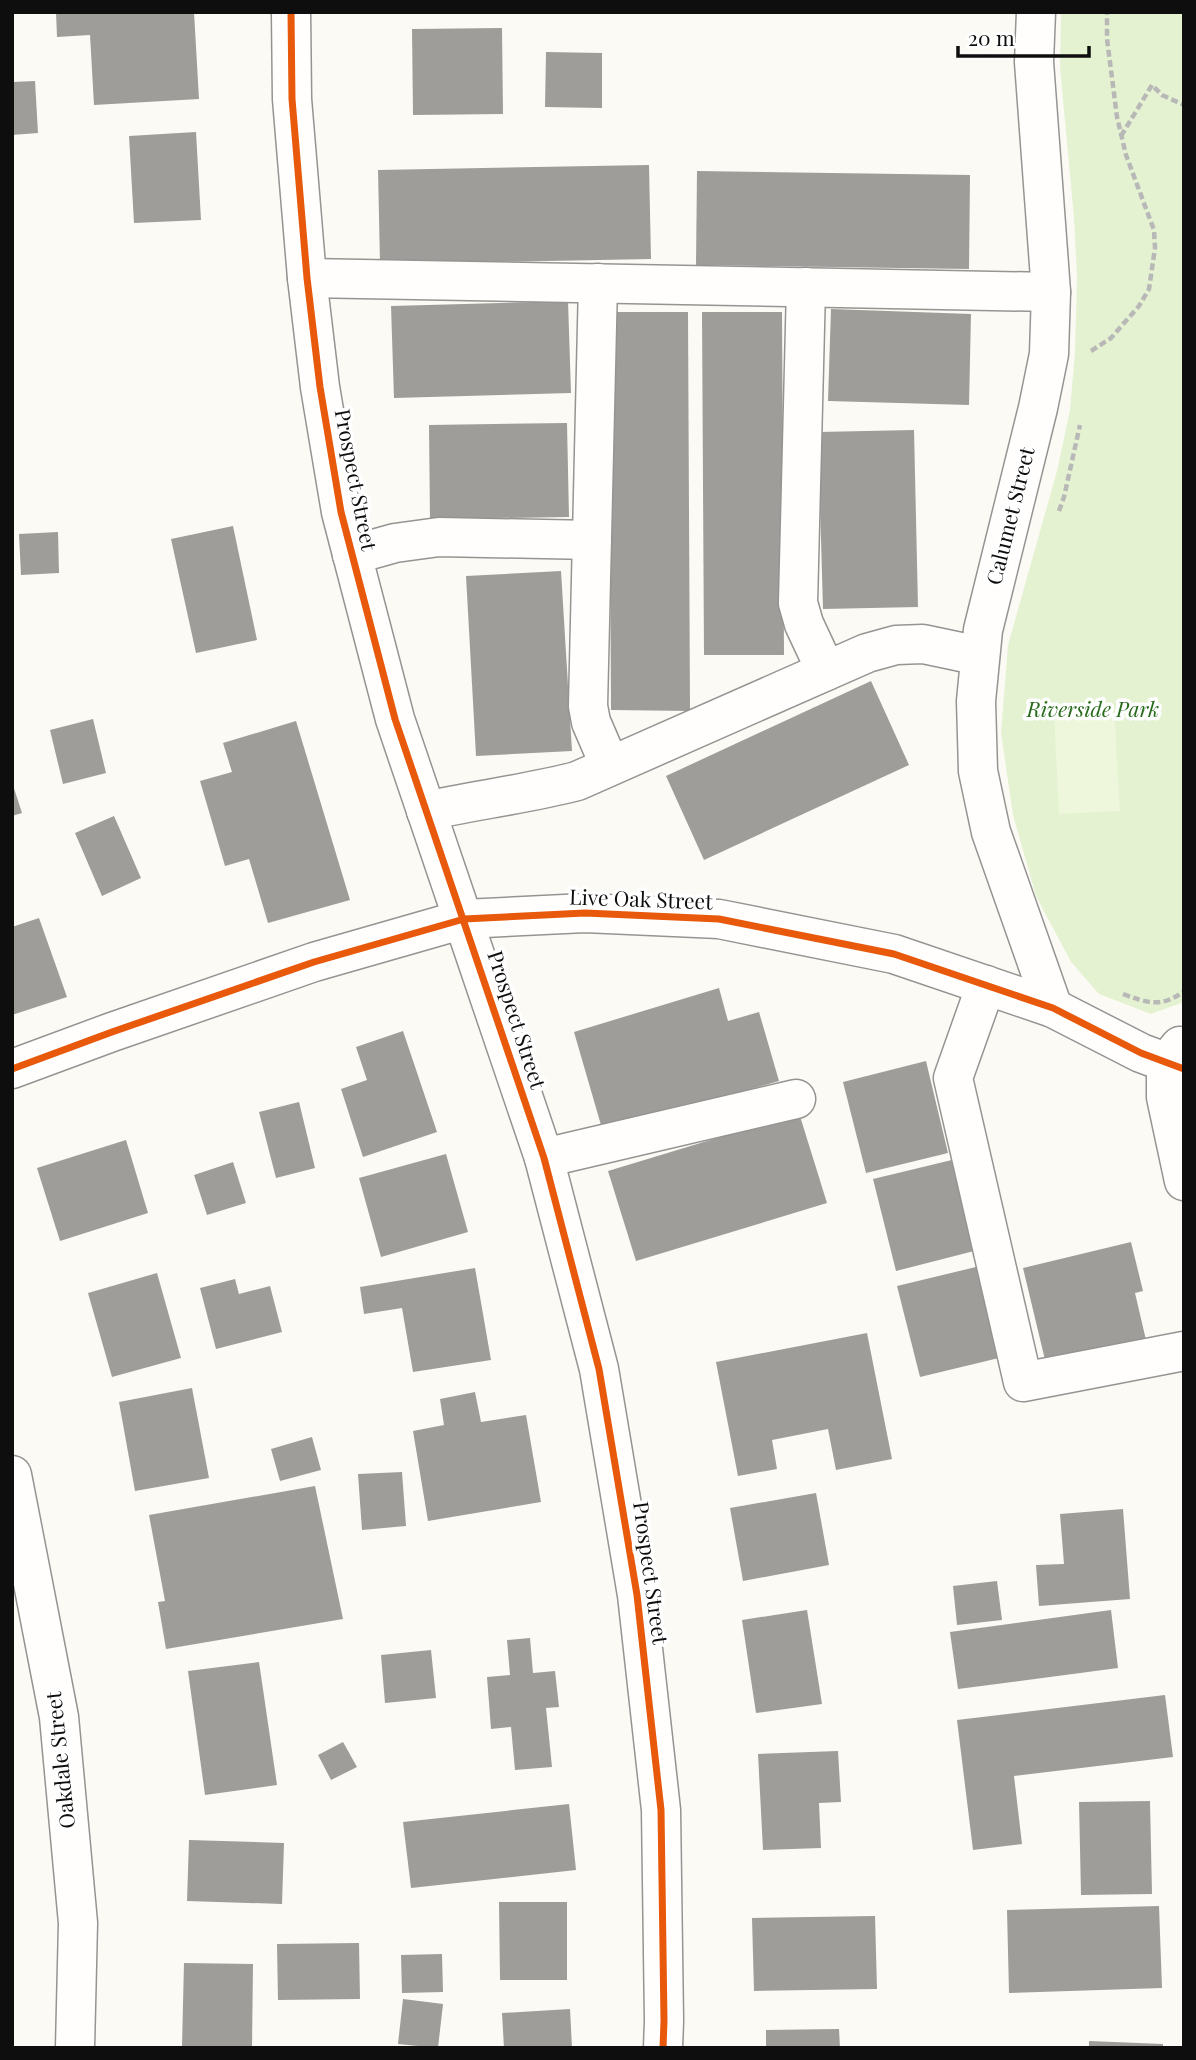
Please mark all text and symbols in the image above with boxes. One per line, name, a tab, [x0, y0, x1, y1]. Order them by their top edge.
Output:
scale bar	[958, 14, 1089, 58]
text: 20 m	[968, 23, 1015, 51]
street label: Prospect Street	[329, 406, 385, 553]
street label: Calumet Street	[978, 443, 1040, 587]
park label: Riverside Park	[1026, 694, 1159, 722]
street label: Live Oak Street	[569, 882, 714, 915]
street label: Prospect Street	[482, 947, 554, 1093]
street label: Prospect Street	[628, 1500, 676, 1646]
street label: Oakdale Street	[38, 1690, 80, 1830]

